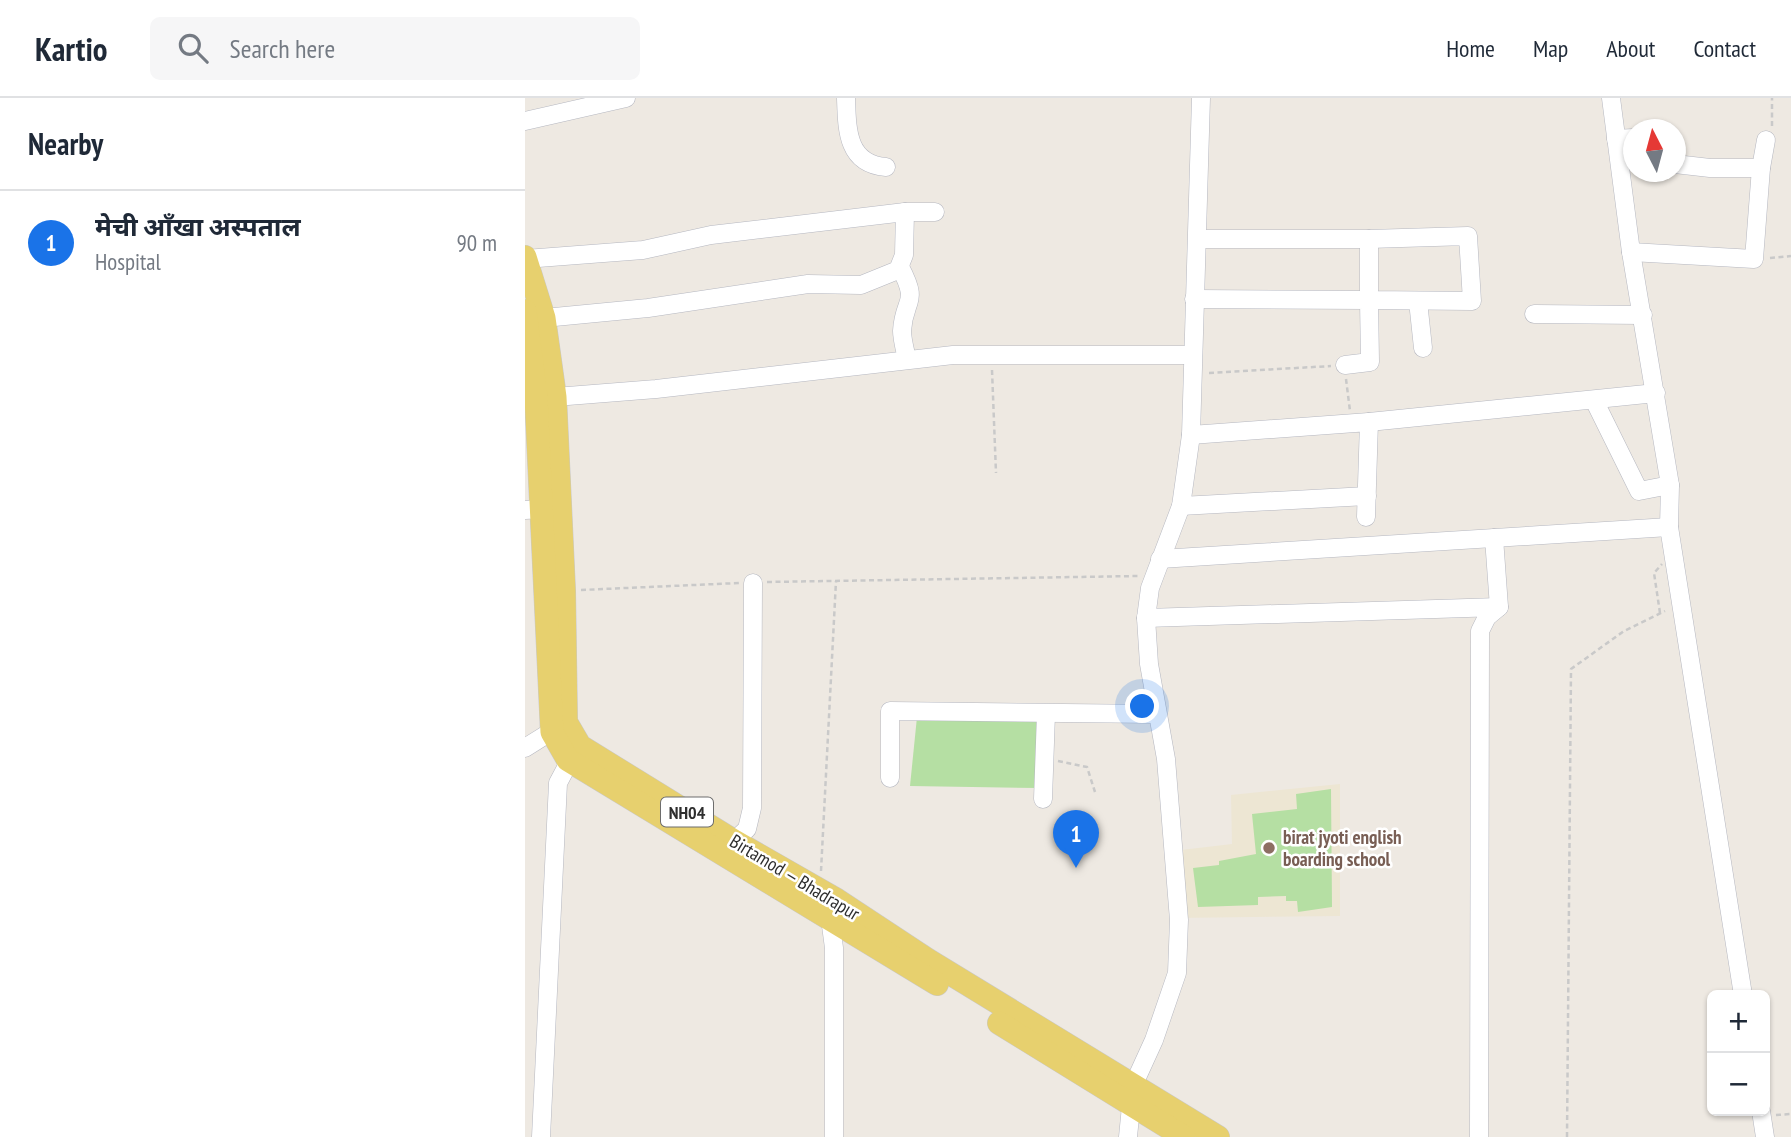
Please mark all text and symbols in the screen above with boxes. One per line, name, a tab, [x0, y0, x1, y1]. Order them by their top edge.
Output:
search box	[150, 17, 640, 80]
text: Kartio	[35, 27, 108, 70]
icon: search	[174, 29, 212, 67]
text: Search here	[230, 32, 335, 65]
text: Home	[1446, 33, 1495, 64]
text: Map	[1533, 33, 1568, 64]
text: About	[1606, 33, 1655, 64]
text: Contact	[1693, 33, 1756, 64]
north arrow	[1623, 119, 1686, 182]
text: Nearby	[28, 124, 103, 163]
text: मेची आँखा अस्पताल	[95, 210, 301, 243]
text: 1	[46, 228, 57, 257]
text: 90 m	[456, 228, 497, 257]
text: Hospital	[95, 247, 161, 276]
your location	[1125, 689, 1159, 723]
road number: NH04	[661, 798, 713, 826]
pin: 1	[1053, 810, 1099, 868]
place label: birat jyoti english boarding school	[1283, 825, 1402, 871]
street label: Birtamod — Bhadrapur	[726, 829, 865, 926]
marker: birat jyoti english boarding school	[1261, 840, 1277, 856]
map controls	[1707, 990, 1770, 1116]
button: +	[1707, 990, 1770, 1053]
button: −	[1707, 1053, 1770, 1116]

